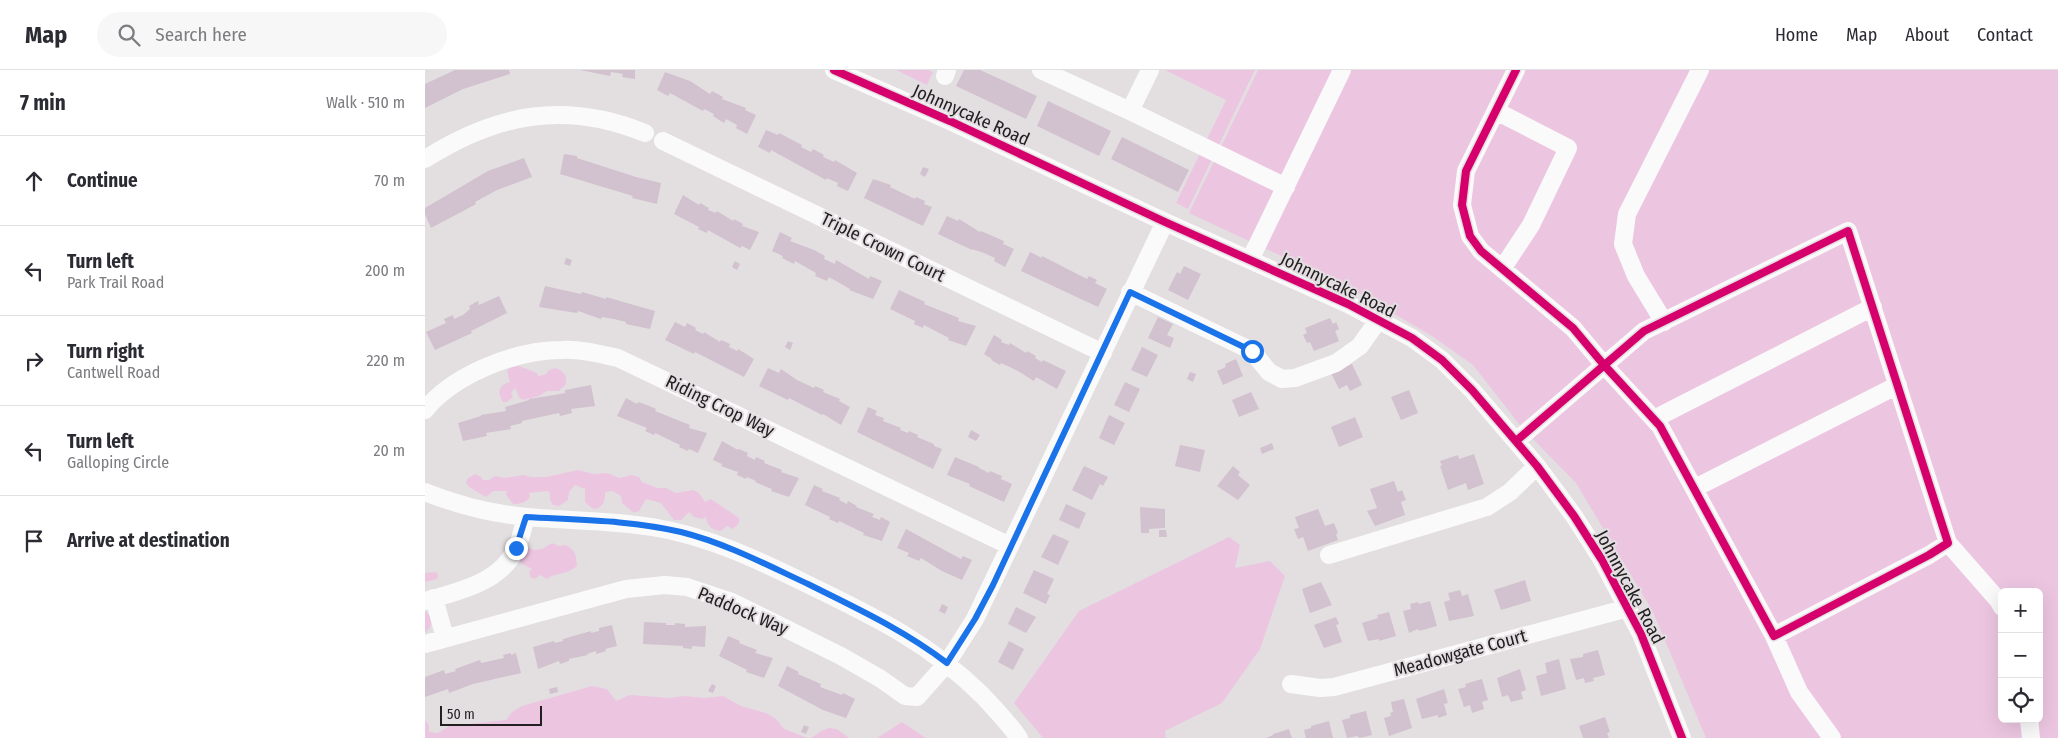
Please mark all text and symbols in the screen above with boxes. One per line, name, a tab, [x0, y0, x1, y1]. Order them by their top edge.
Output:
search box	[97, 12, 447, 57]
text: Map	[25, 21, 67, 49]
icon: search	[115, 21, 143, 49]
text: Search here	[155, 23, 247, 46]
text: Home	[1775, 24, 1818, 46]
text: Map	[1846, 24, 1877, 46]
text: About	[1905, 24, 1949, 46]
text: Contact	[1977, 24, 2033, 46]
street label: Johnnycake Road	[909, 79, 1033, 151]
text: 7 min	[20, 90, 66, 116]
text: Walk · 510 m	[326, 93, 405, 112]
icon: ahead	[20, 167, 48, 195]
text: Continue	[67, 169, 138, 192]
text: 70 m	[374, 171, 405, 190]
street label: Triple Crown Court	[817, 207, 949, 287]
street label: Johnnycake Road	[1277, 248, 1399, 322]
text: Turn left	[67, 250, 134, 273]
icon: left	[20, 257, 48, 285]
text: 200 m	[365, 261, 405, 280]
text: Park Trail Road	[67, 273, 164, 292]
text: Turn right	[67, 340, 144, 363]
route start	[1241, 340, 1264, 363]
icon: right	[20, 347, 48, 375]
text: 220 m	[366, 351, 405, 370]
text: Cantwell Road	[67, 363, 160, 382]
street label: Riding Crop Way	[662, 370, 778, 442]
text: Turn left	[67, 430, 134, 453]
icon: left	[20, 437, 48, 465]
text: 20 m	[374, 441, 405, 460]
text: Galloping Circle	[67, 453, 169, 472]
street label: Johnnycake Road	[1591, 526, 1669, 648]
icon: arrive	[20, 527, 48, 555]
text: Arrive at destination	[67, 529, 230, 552]
route end	[505, 537, 528, 560]
street label: Paddock Way	[695, 582, 791, 640]
map controls	[1998, 588, 2043, 723]
button: +	[1998, 588, 2043, 633]
street label: Meadowgate Court	[1391, 625, 1529, 681]
button: −	[1998, 633, 2043, 678]
button: locate	[1998, 678, 2043, 723]
scale bar	[440, 703, 543, 726]
text: 50 m	[447, 706, 475, 723]

